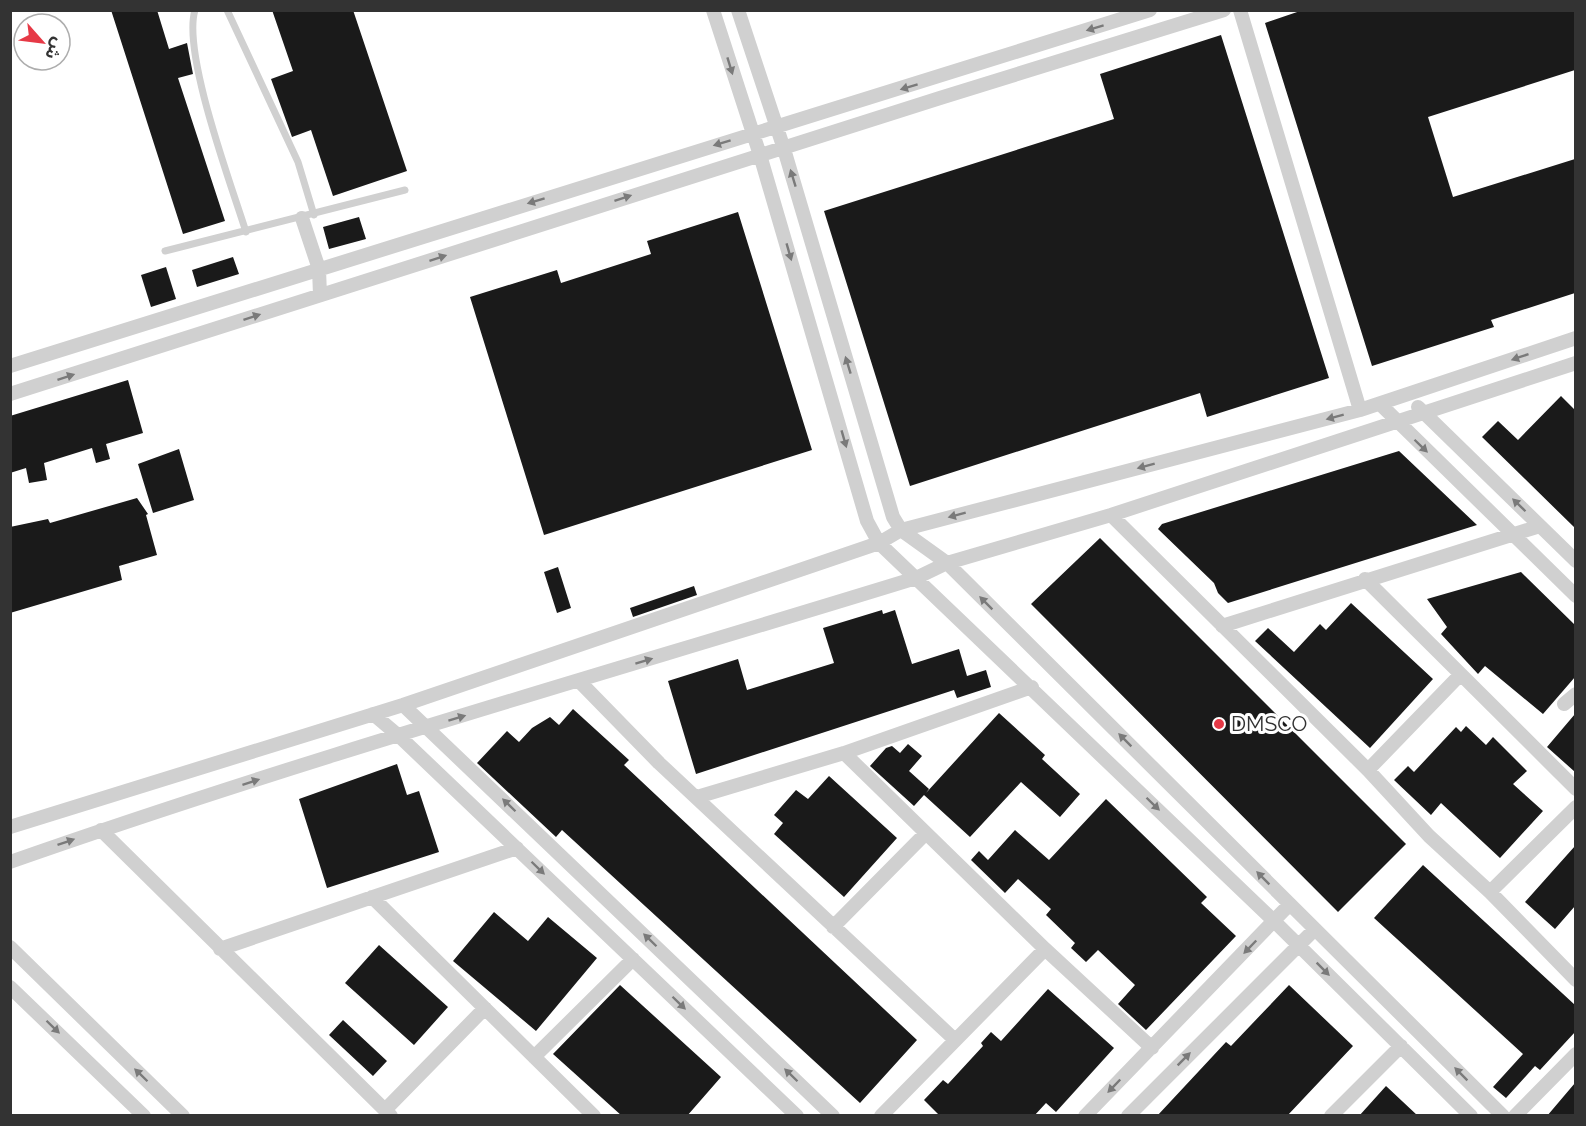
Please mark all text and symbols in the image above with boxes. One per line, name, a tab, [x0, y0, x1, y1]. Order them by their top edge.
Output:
north arrow	[12, 12, 72, 72]
one-way arrow	[1086, 24, 1104, 33]
text: ش	[41, 35, 68, 63]
one-way arrow	[726, 57, 735, 75]
one-way arrow	[900, 83, 918, 92]
one-way arrow	[713, 139, 731, 148]
one-way arrow	[788, 169, 797, 187]
one-way arrow	[614, 193, 632, 203]
one-way arrow	[527, 197, 545, 207]
one-way arrow	[785, 243, 794, 261]
one-way arrow	[429, 253, 447, 262]
one-way arrow	[243, 312, 261, 321]
one-way arrow	[1511, 353, 1529, 363]
one-way arrow	[843, 356, 852, 374]
one-way arrow	[57, 371, 75, 381]
one-way arrow	[1326, 413, 1344, 422]
one-way arrow	[839, 430, 849, 448]
one-way arrow	[1413, 439, 1428, 452]
one-way arrow	[1137, 462, 1155, 471]
one-way arrow	[1511, 498, 1526, 512]
one-way arrow	[948, 511, 966, 520]
one-way arrow	[979, 596, 994, 610]
one-way arrow	[635, 656, 653, 665]
place label: DMSCO	[1231, 711, 1307, 736]
one-way arrow	[448, 713, 466, 722]
marker: DMSCO	[1212, 717, 1226, 731]
one-way arrow	[1118, 734, 1132, 748]
one-way arrow	[242, 777, 260, 787]
one-way arrow	[1145, 796, 1159, 810]
one-way arrow	[502, 799, 517, 812]
one-way arrow	[57, 837, 75, 847]
one-way arrow	[531, 861, 545, 875]
one-way arrow	[1257, 871, 1271, 885]
one-way arrow	[642, 933, 657, 947]
one-way arrow	[1244, 940, 1258, 954]
one-way arrow	[1315, 961, 1329, 975]
one-way arrow	[672, 996, 687, 1010]
one-way arrow	[45, 1020, 60, 1033]
one-way arrow	[1177, 1052, 1191, 1066]
one-way arrow	[135, 1068, 149, 1082]
one-way arrow	[783, 1068, 798, 1082]
one-way arrow	[1455, 1068, 1469, 1082]
one-way arrow	[1107, 1079, 1121, 1093]

